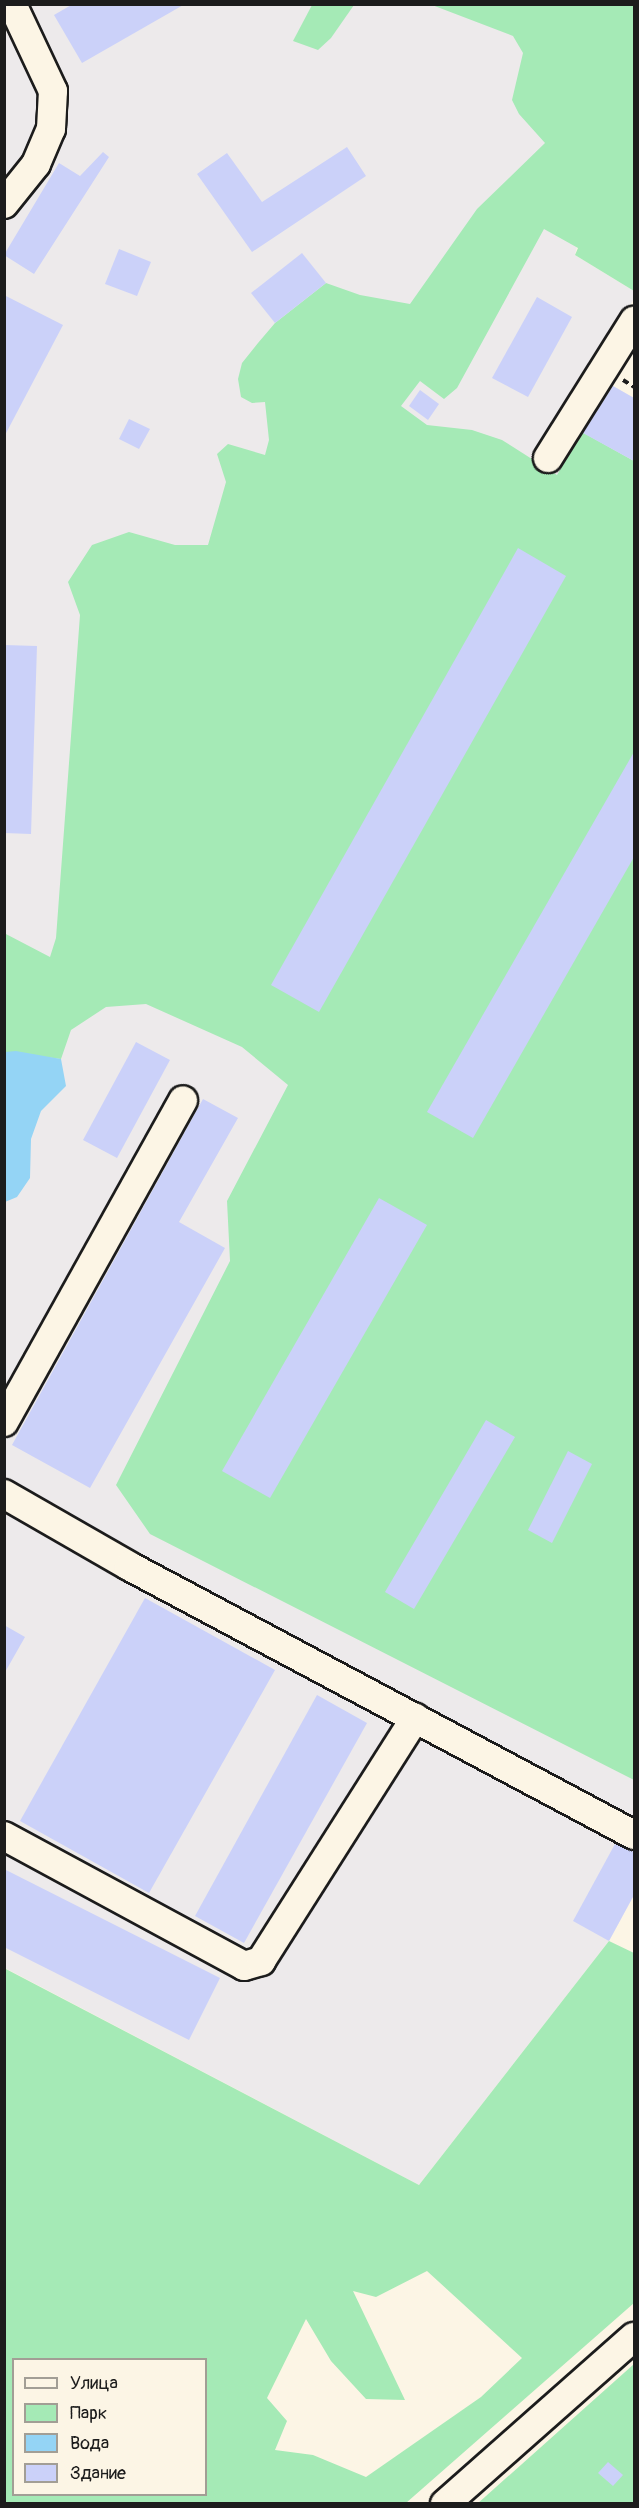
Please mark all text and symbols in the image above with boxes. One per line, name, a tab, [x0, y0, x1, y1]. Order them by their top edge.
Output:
legend	[12, 2358, 207, 2496]
text: Улица	[70, 2372, 118, 2395]
text: Парк	[70, 2402, 107, 2425]
text: Вода	[70, 2432, 109, 2455]
text: Здание	[70, 2462, 126, 2485]

